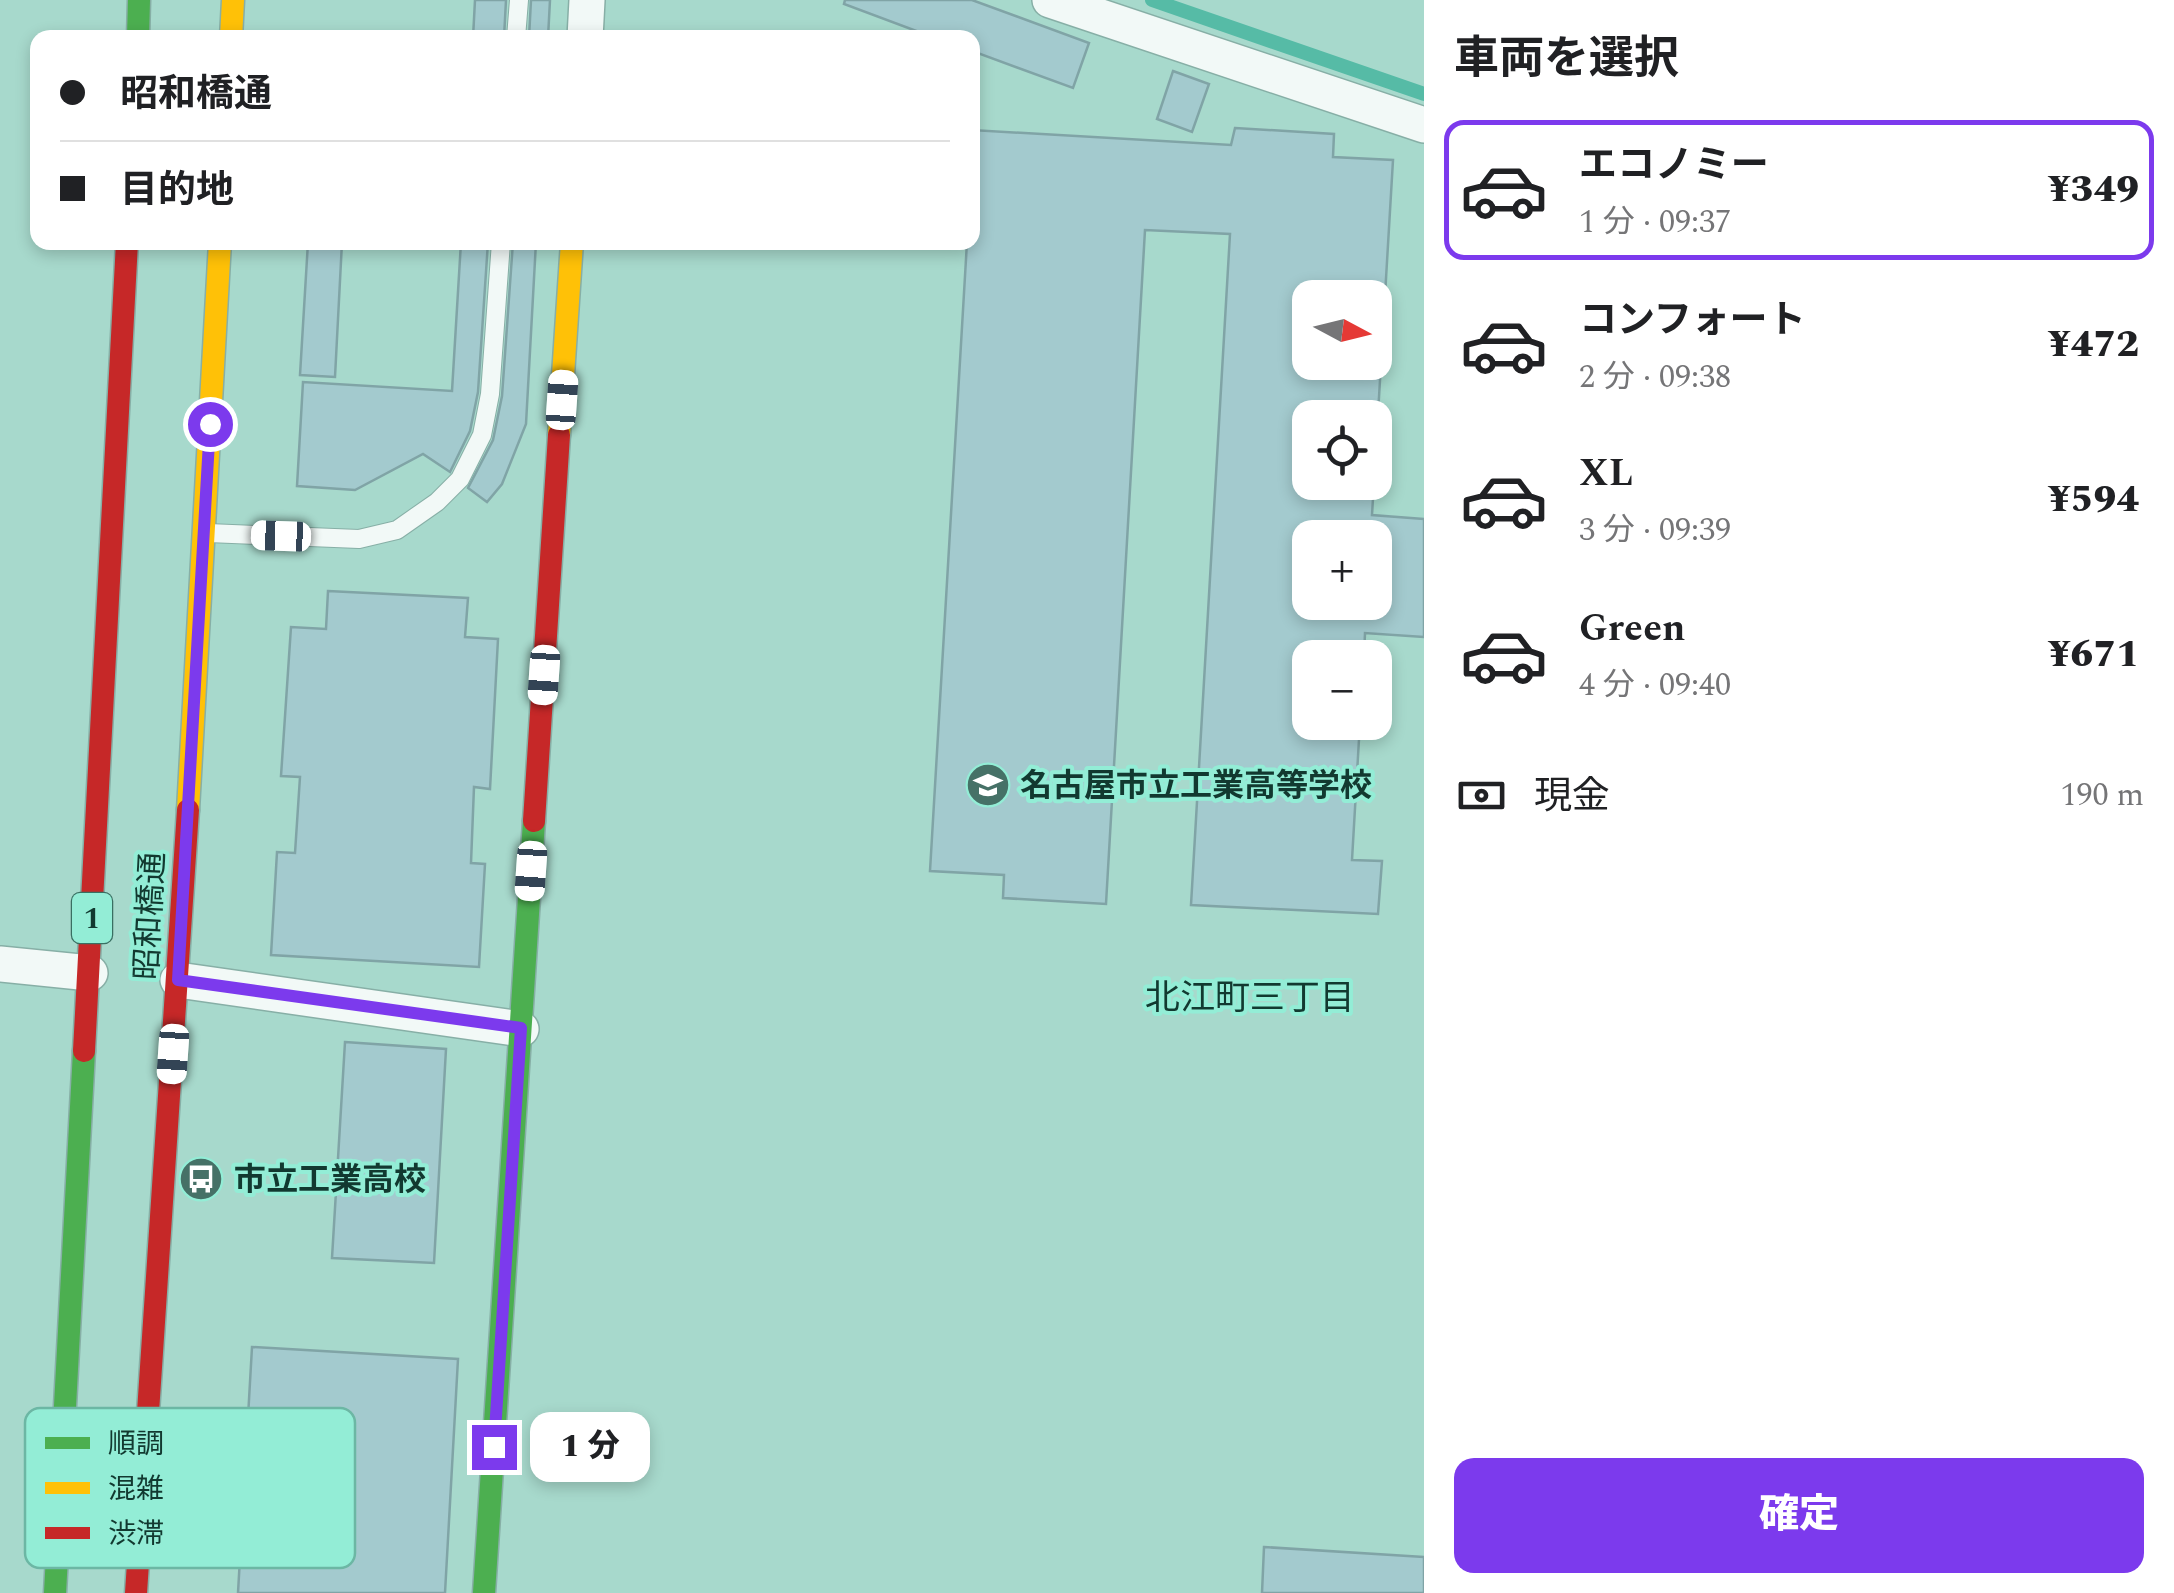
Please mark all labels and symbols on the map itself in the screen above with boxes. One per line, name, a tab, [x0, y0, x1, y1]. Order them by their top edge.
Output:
north arrow	[1292, 280, 1392, 380]
car	[545, 369, 579, 431]
route start	[188, 402, 233, 447]
car	[250, 520, 312, 552]
car	[527, 644, 561, 706]
school or university icon: 名古屋市立工業高等学校	[965, 762, 1011, 808]
place label: 名古屋市立工業高等学校	[1020, 762, 1372, 811]
car	[514, 840, 548, 902]
street label: 昭和橋通	[123, 851, 178, 981]
road number: 1	[72, 893, 112, 943]
district label: 北江町三丁目	[1145, 972, 1355, 1025]
car	[156, 1023, 190, 1085]
bus stop icon: 市立工業高校	[178, 1156, 224, 1202]
place label: 市立工業高校	[234, 1156, 426, 1205]
legend	[25, 1408, 355, 1568]
callout: 1 分	[529, 1412, 649, 1482]
text: 順調	[108, 1423, 164, 1466]
route end	[472, 1425, 517, 1470]
text: 混雑	[108, 1468, 164, 1511]
text: 渋滞	[108, 1513, 164, 1556]

